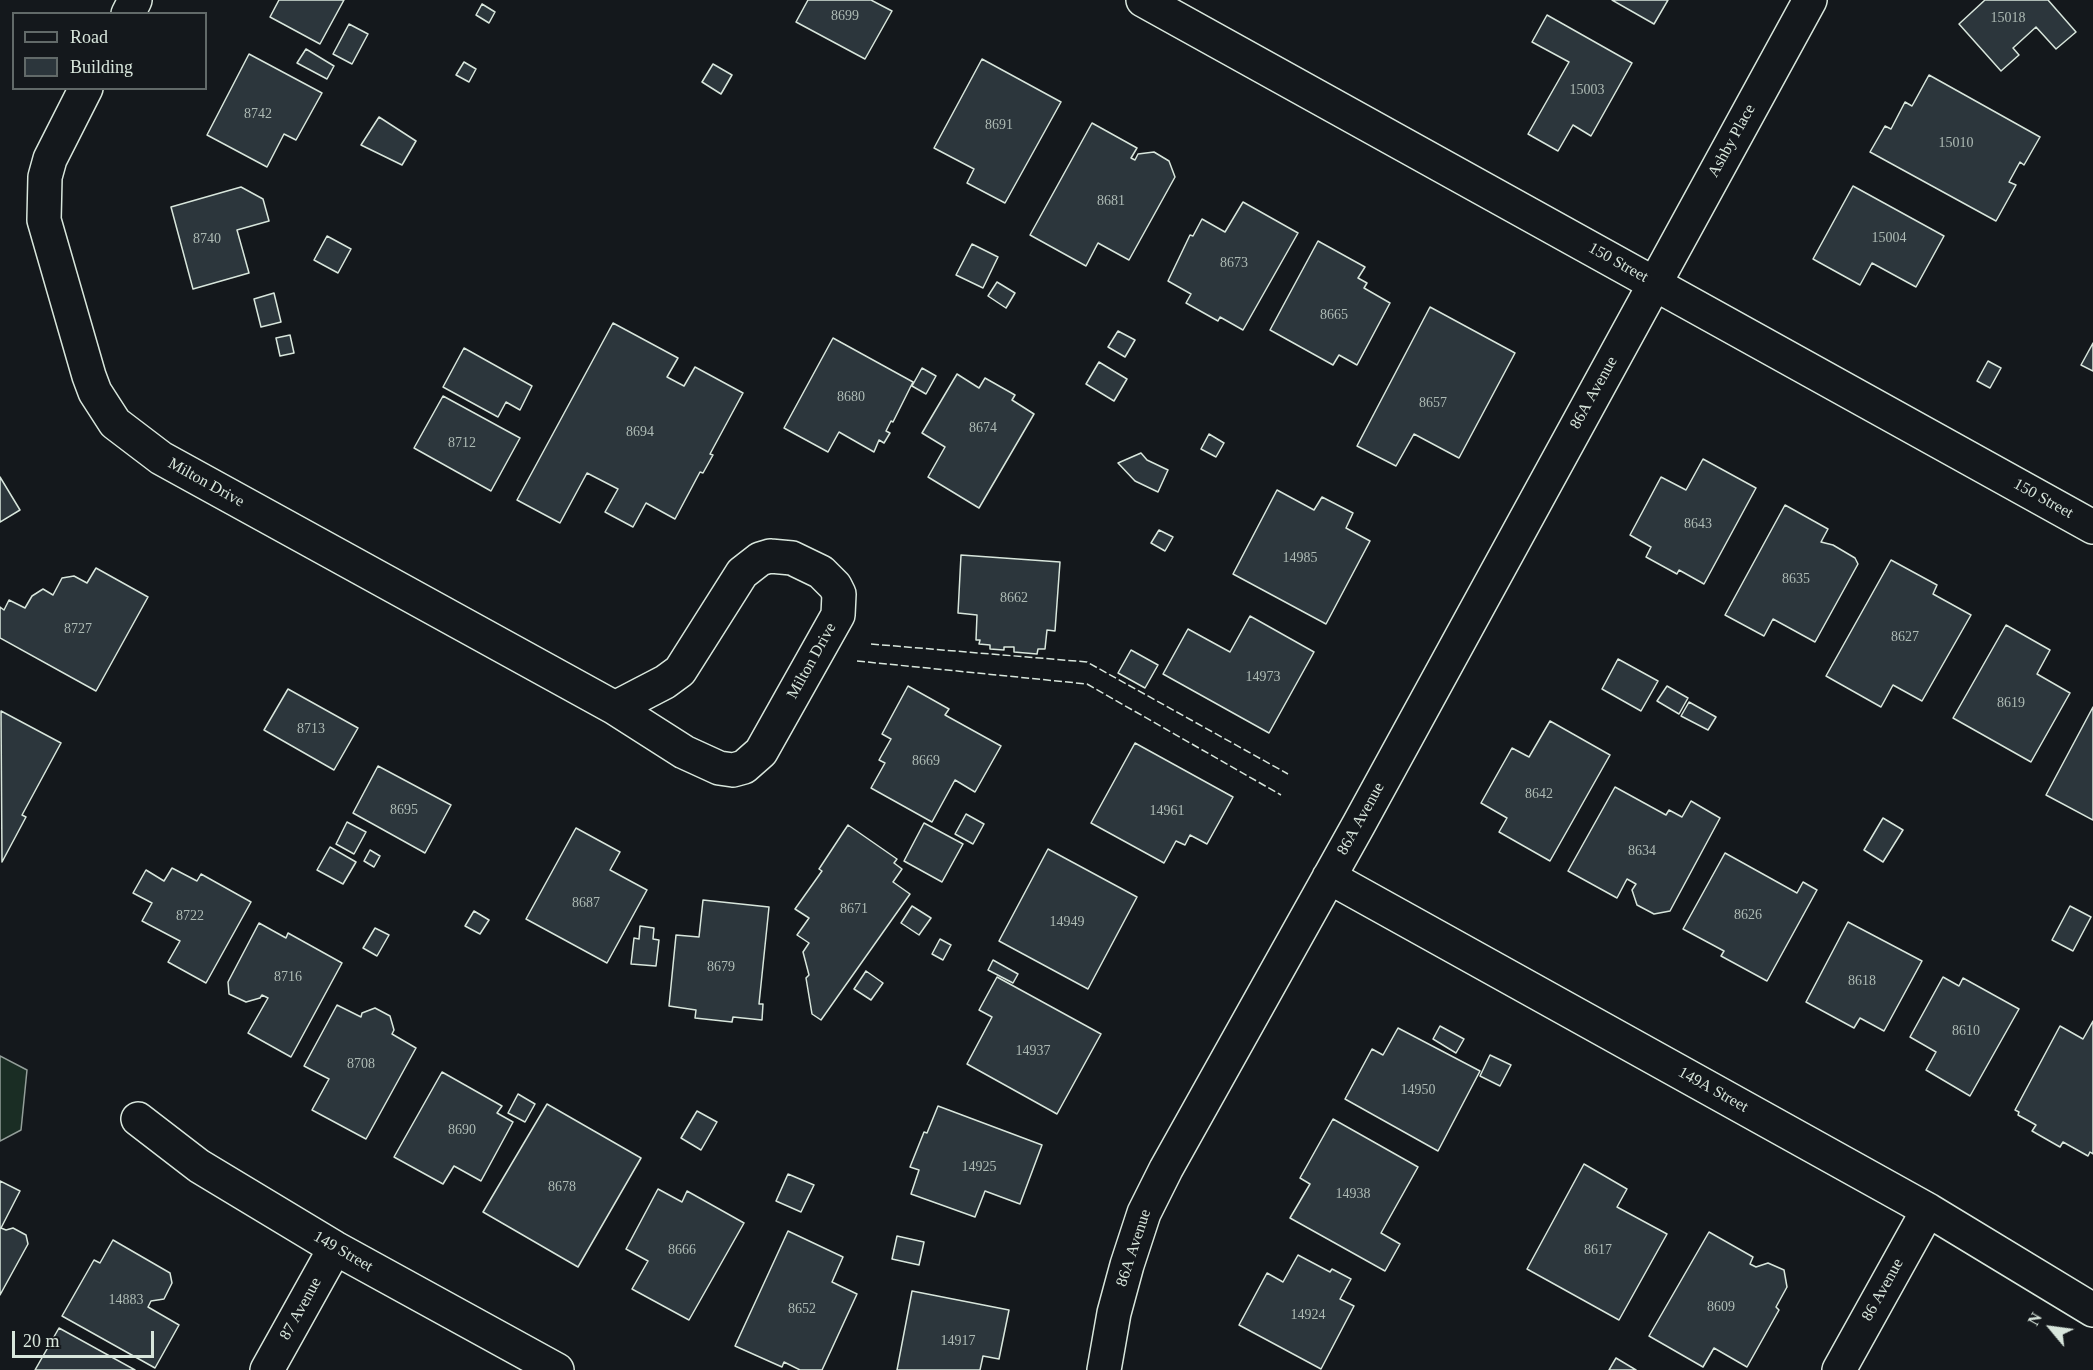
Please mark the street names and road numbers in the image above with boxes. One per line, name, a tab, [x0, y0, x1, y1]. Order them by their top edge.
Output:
street label: Ashby Place	[1704, 101, 1760, 181]
street label: 150 Street	[1585, 239, 1651, 287]
street label: 86A Avenue	[1566, 353, 1622, 433]
street label: Milton Drive	[165, 454, 247, 512]
street label: 150 Street	[2010, 475, 2076, 523]
street label: Milton Drive	[783, 620, 841, 702]
street label: 86A Avenue	[1333, 779, 1389, 859]
street label: 149A Street	[1675, 1063, 1751, 1117]
street label: 86A Avenue	[1112, 1207, 1156, 1289]
street label: 149 Street	[310, 1227, 376, 1277]
street label: 86 Avenue	[1858, 1255, 1908, 1325]
street label: 87 Avenue	[276, 1274, 326, 1344]

